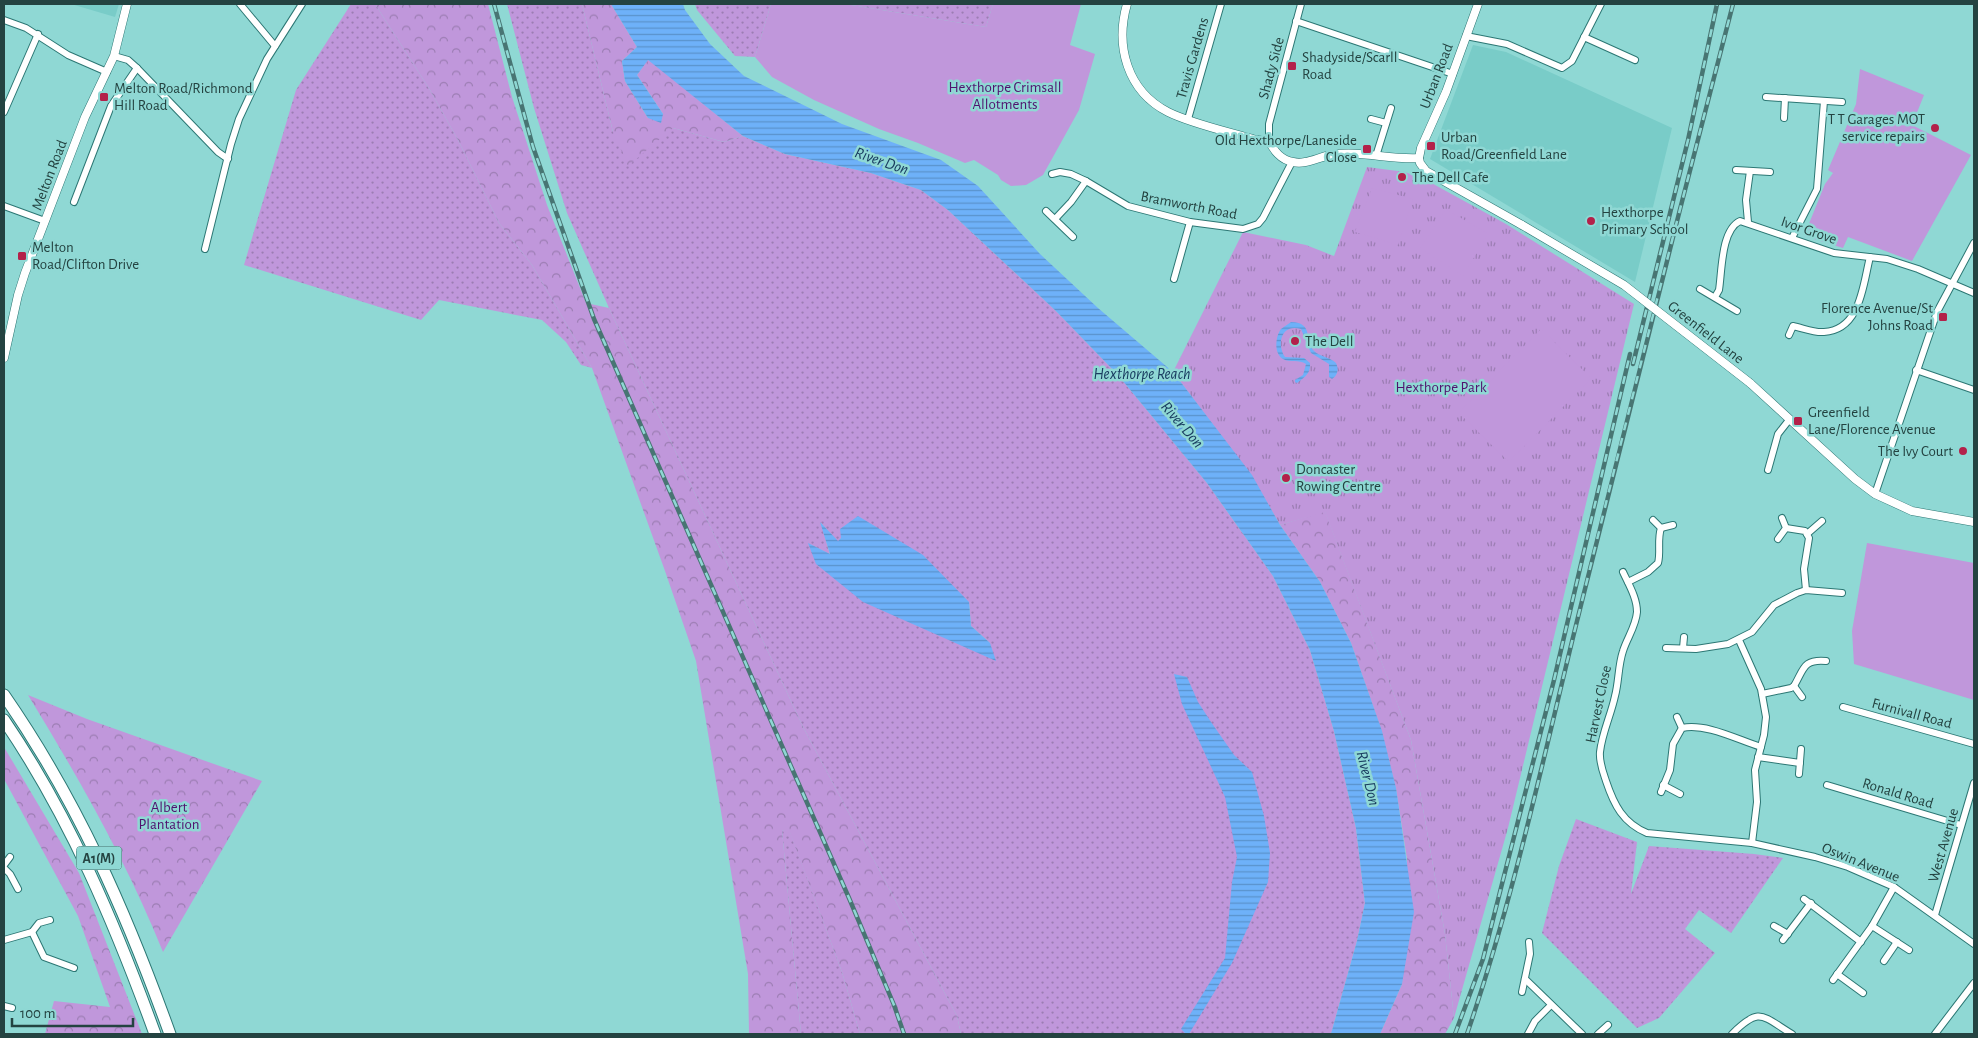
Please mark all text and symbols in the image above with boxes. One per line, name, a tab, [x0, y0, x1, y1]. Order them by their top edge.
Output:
street label: Travis Gardens	[1174, 16, 1211, 101]
street label: Shady Side	[1256, 35, 1287, 101]
street label: Urban Road	[1417, 41, 1456, 111]
place label: Shadyside/Scarll Road	[1302, 50, 1397, 82]
marker: Shadyside/Scarll Road	[1286, 60, 1298, 72]
park label: Hexthorpe Crimsall Allotments	[949, 80, 1061, 112]
place label: Melton Road/Richmond Hill Road	[114, 81, 253, 113]
marker: Melton Road/Richmond Hill Road	[98, 91, 110, 103]
place label: T T Garages MOT service repairs	[1828, 112, 1926, 144]
marker: T T Garages MOT service repairs	[1929, 122, 1941, 134]
place label: Urban Road/Greenfield Lane	[1441, 130, 1567, 162]
place label: Old Hexthorpe/Laneside Close	[1215, 133, 1357, 165]
street label: Melton Road	[29, 138, 70, 212]
marker: Urban Road/Greenfield Lane	[1425, 140, 1437, 152]
marker: Old Hexthorpe/Laneside Close	[1361, 143, 1373, 155]
water label: River Don	[853, 144, 911, 178]
place label: The Dell Cafe	[1412, 170, 1489, 185]
marker: The Dell Cafe	[1396, 171, 1408, 183]
street label: Bramworth Road	[1139, 189, 1239, 222]
place label: Hexthorpe Primary School	[1601, 205, 1689, 237]
street label: Ivor Grove	[1779, 214, 1839, 247]
marker: Hexthorpe Primary School	[1585, 215, 1597, 227]
place label: Melton Road/Clifton Drive	[32, 240, 139, 272]
marker: Melton Road/Clifton Drive	[16, 250, 28, 262]
street label: Greenfield Lane	[1665, 298, 1747, 367]
place label: Florence Avenue/St Johns Road	[1821, 301, 1933, 333]
marker: Florence Avenue/St Johns Road	[1937, 311, 1949, 323]
place label: The Dell	[1305, 334, 1353, 349]
marker: The Dell	[1289, 335, 1301, 347]
water label: Hexthorpe Reach	[1093, 366, 1191, 383]
park label: Hexthorpe Park	[1396, 380, 1487, 395]
water label: River Don	[1158, 398, 1207, 451]
place label: Greenfield Lane/Florence Avenue	[1808, 405, 1936, 437]
marker: Greenfield Lane/Florence Avenue	[1792, 415, 1804, 427]
place label: The Ivy Court	[1878, 444, 1953, 459]
marker: The Ivy Court	[1957, 445, 1969, 457]
place label: Doncaster Rowing Centre	[1296, 462, 1381, 494]
marker: Doncaster Rowing Centre	[1280, 472, 1292, 484]
street label: Harvest Close	[1583, 664, 1614, 744]
street label: Furnivall Road	[1870, 696, 1954, 731]
water label: River Don	[1354, 749, 1383, 807]
street label: Ronald Road	[1861, 776, 1935, 811]
park label: Albert Plantation	[138, 800, 200, 832]
street label: West Avenue	[1926, 806, 1961, 884]
street label: Oswin Avenue	[1820, 840, 1902, 885]
road number: A1(M)	[76, 846, 122, 870]
scale bar	[12, 996, 134, 1028]
text: 100 m	[20, 1006, 55, 1021]

